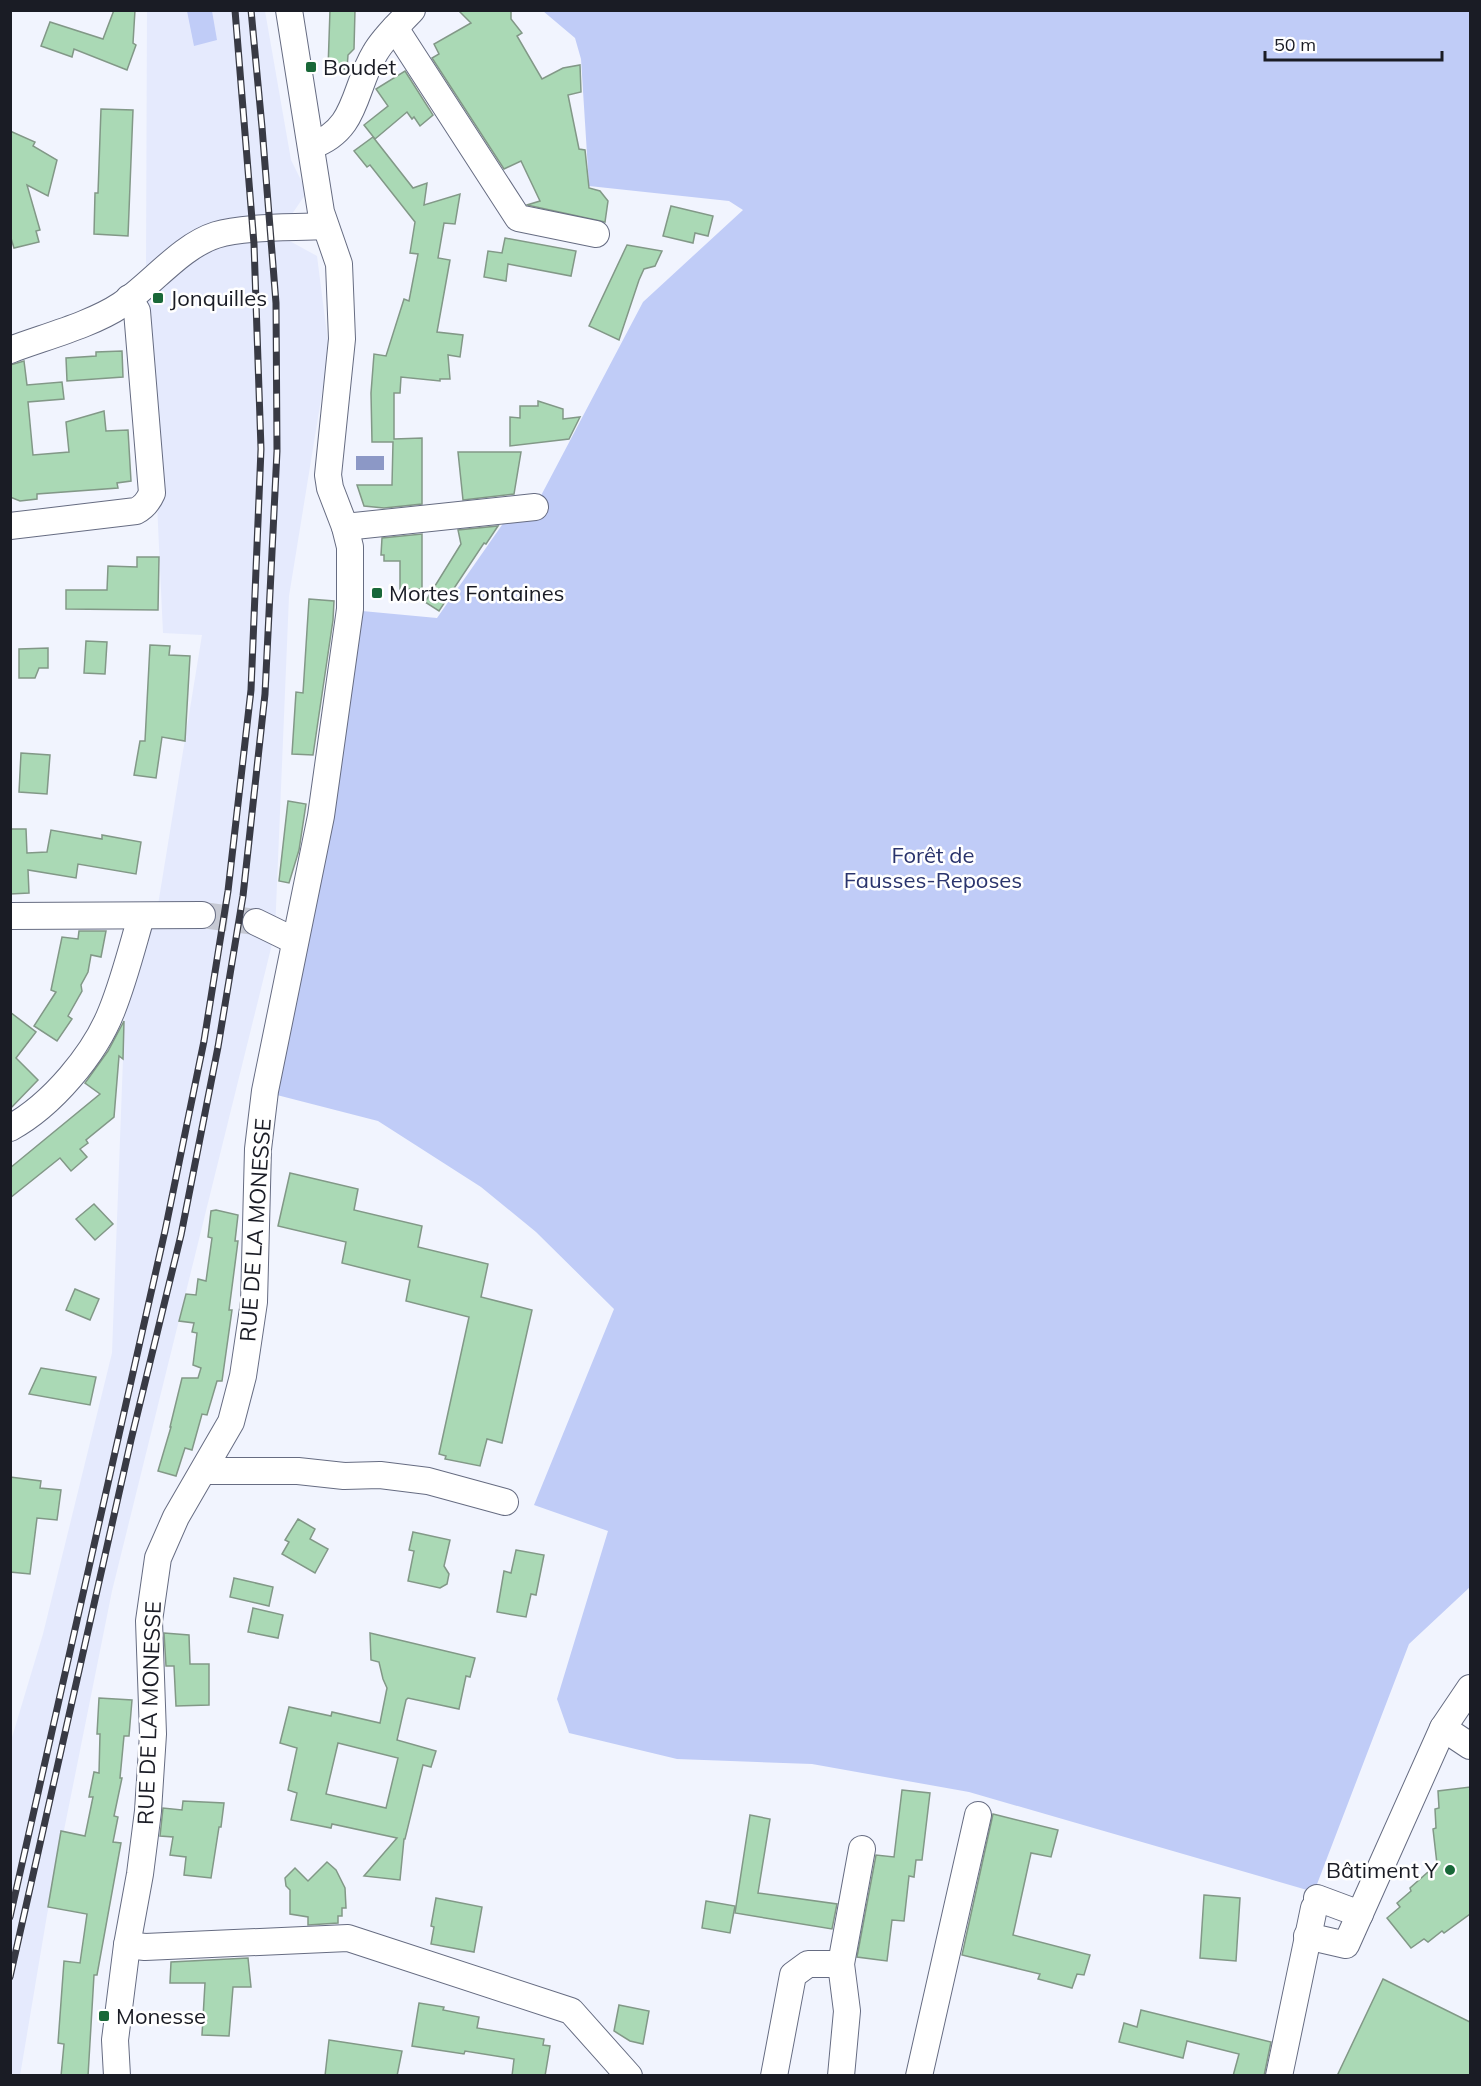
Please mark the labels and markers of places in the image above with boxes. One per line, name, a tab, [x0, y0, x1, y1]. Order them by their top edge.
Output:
place label: Boudet	[323, 53, 396, 81]
marker: Boudet	[304, 60, 318, 74]
place label: Jonquilles	[170, 284, 267, 312]
marker: Jonquilles	[151, 291, 165, 305]
place label: Mortes Fontaines	[389, 579, 565, 607]
marker: Mortes Fontaines	[370, 586, 384, 600]
place label: Bâtiment Y	[1326, 1856, 1439, 1884]
marker: Bâtiment Y	[1443, 1863, 1457, 1877]
place label: Monesse	[116, 2002, 206, 2030]
marker: Monesse	[97, 2009, 111, 2023]

